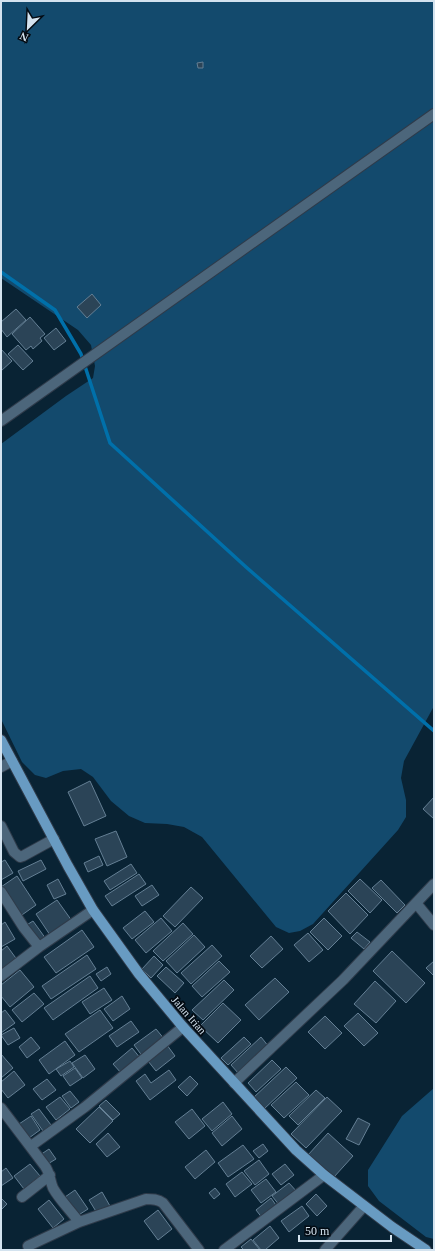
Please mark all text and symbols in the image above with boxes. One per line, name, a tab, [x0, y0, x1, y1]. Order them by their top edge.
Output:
north arrow	[8, 8, 48, 48]
text: N	[18, 30, 30, 44]
street label: Jalan Irian	[169, 994, 209, 1037]
scale bar	[299, 1217, 391, 1243]
text: 50 m	[305, 1224, 330, 1238]

